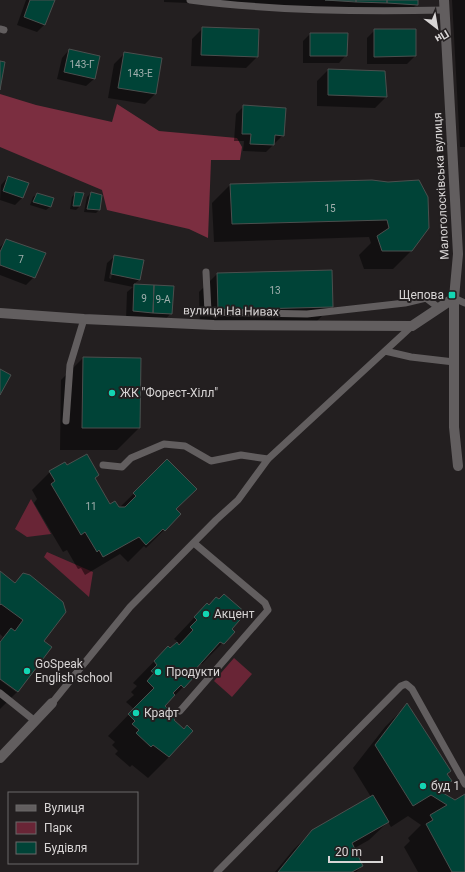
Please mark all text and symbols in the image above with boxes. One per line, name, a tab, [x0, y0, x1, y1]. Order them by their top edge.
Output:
north arrow	[417, 8, 457, 48]
text: Пн	[433, 27, 451, 45]
house number: 143-Г	[69, 59, 95, 70]
house number: 143-Е	[127, 68, 153, 79]
street label: Малоголосківська вулиця	[430, 112, 452, 260]
house number: 15	[324, 203, 336, 214]
house number: 7	[18, 254, 24, 265]
house number: 13	[269, 285, 281, 296]
place label: Щепова	[399, 288, 444, 302]
marker: Щепова	[447, 290, 457, 300]
house number: 9	[141, 293, 147, 304]
house number: 9-А	[156, 294, 171, 305]
street label: вулиця На Нивах	[183, 303, 279, 319]
place label: ЖК "Форест-Хілл"	[120, 386, 218, 400]
marker: ЖК "Форест-Хілл"	[107, 388, 117, 398]
house number: 11	[85, 501, 97, 512]
place label: Акцент	[214, 607, 255, 621]
marker: Акцент	[201, 609, 211, 619]
place label: GoSpeak English school	[35, 657, 113, 685]
place label: Продукти	[166, 665, 220, 679]
marker: GoSpeak English school	[22, 666, 32, 676]
marker: Продукти	[153, 667, 163, 677]
place label: Крафт	[144, 706, 179, 720]
marker: Крафт	[131, 708, 141, 718]
place label: буд 1	[431, 779, 460, 793]
marker: буд 1	[418, 781, 428, 791]
legend	[8, 792, 138, 864]
text: Вулиця	[44, 801, 85, 815]
text: Парк	[44, 821, 73, 835]
scale bar	[329, 838, 382, 864]
text: Будівля	[44, 841, 87, 855]
text: 20 m	[335, 845, 362, 859]

